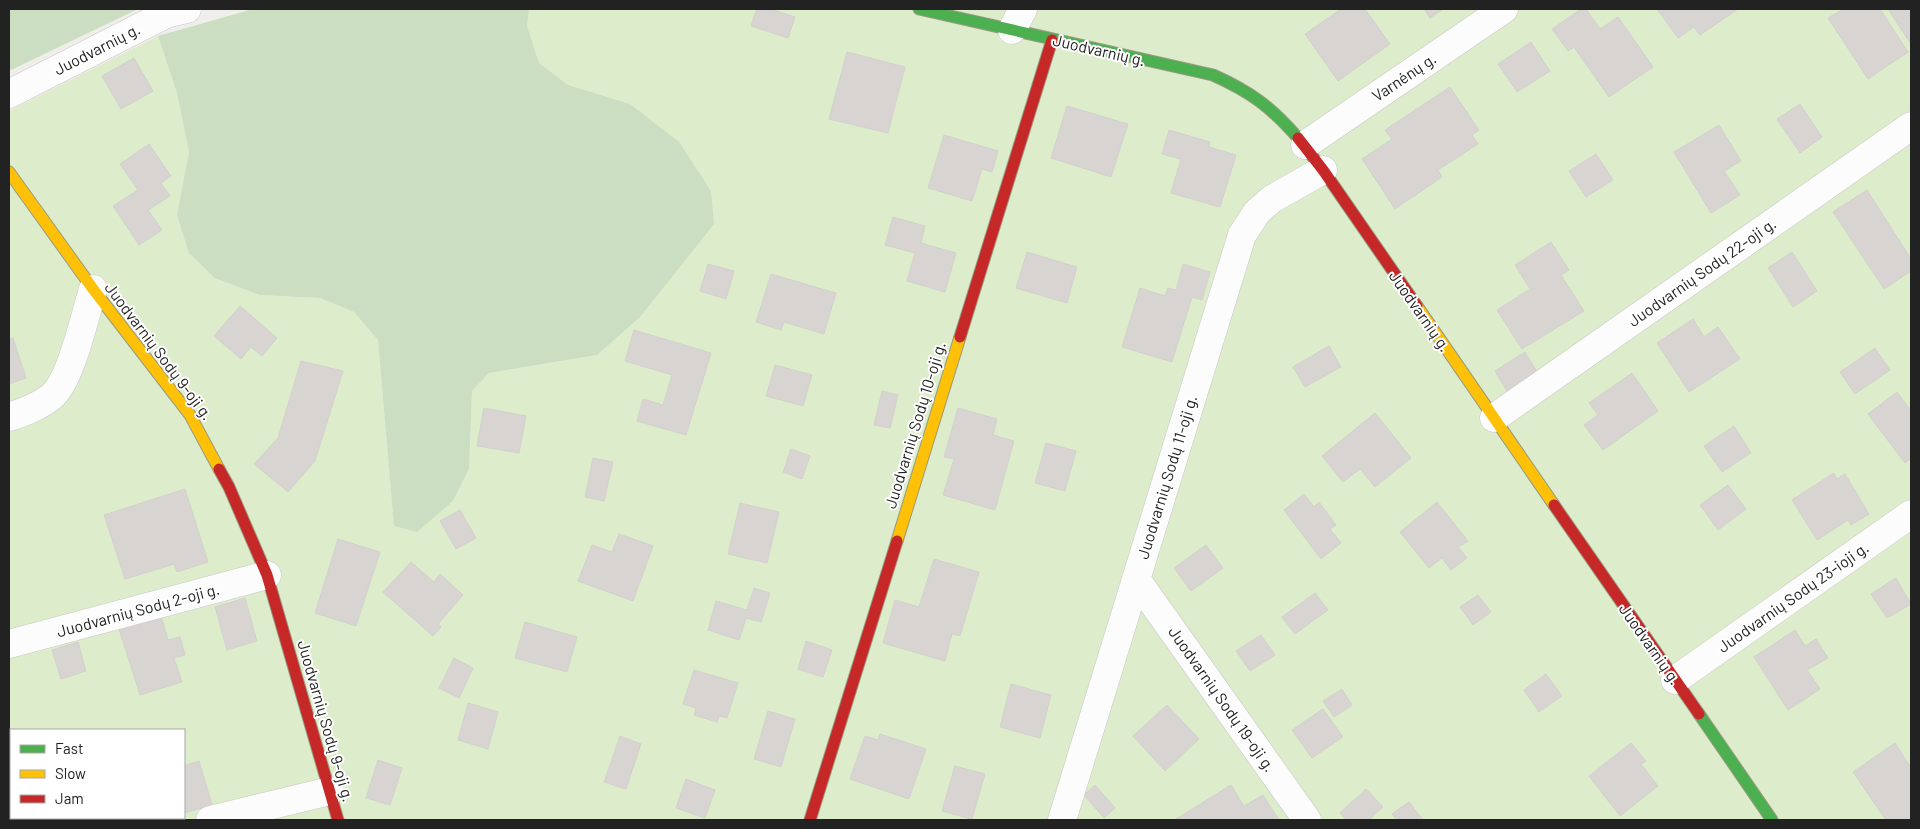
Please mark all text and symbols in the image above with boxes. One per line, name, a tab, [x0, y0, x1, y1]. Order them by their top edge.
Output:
street label: Juodvarnių g.	[50, 19, 143, 78]
street label: Juodvarnių g.	[1051, 30, 1147, 69]
street label: Varnėnų g.	[1368, 48, 1439, 105]
street label: Juodvarnių Sodų 22-oji g.	[1624, 213, 1779, 330]
street label: Juodvarnių g.	[1386, 267, 1455, 355]
street label: Juodvarnių Sodų 9-oji g.	[101, 278, 217, 423]
street label: Juodvarnių Sodų 10-oji g.	[880, 339, 949, 511]
street label: Juodvarnių Sodų 11-oji g.	[1133, 393, 1201, 561]
street label: Juodvarnių Sodų 23-ioji g.	[1714, 537, 1872, 656]
street label: Juodvarnių Sodų 2-oji g.	[54, 579, 221, 640]
street label: Juodvarnių g.	[1616, 600, 1685, 688]
street label: Juodvarnių Sodų 19-oji g.	[1165, 622, 1280, 775]
street label: Juodvarnių Sodų 9-oji g.	[294, 638, 359, 804]
legend	[10, 729, 185, 819]
text: Fast	[55, 739, 83, 757]
text: Slow	[55, 764, 86, 782]
text: Jam	[55, 789, 84, 807]

